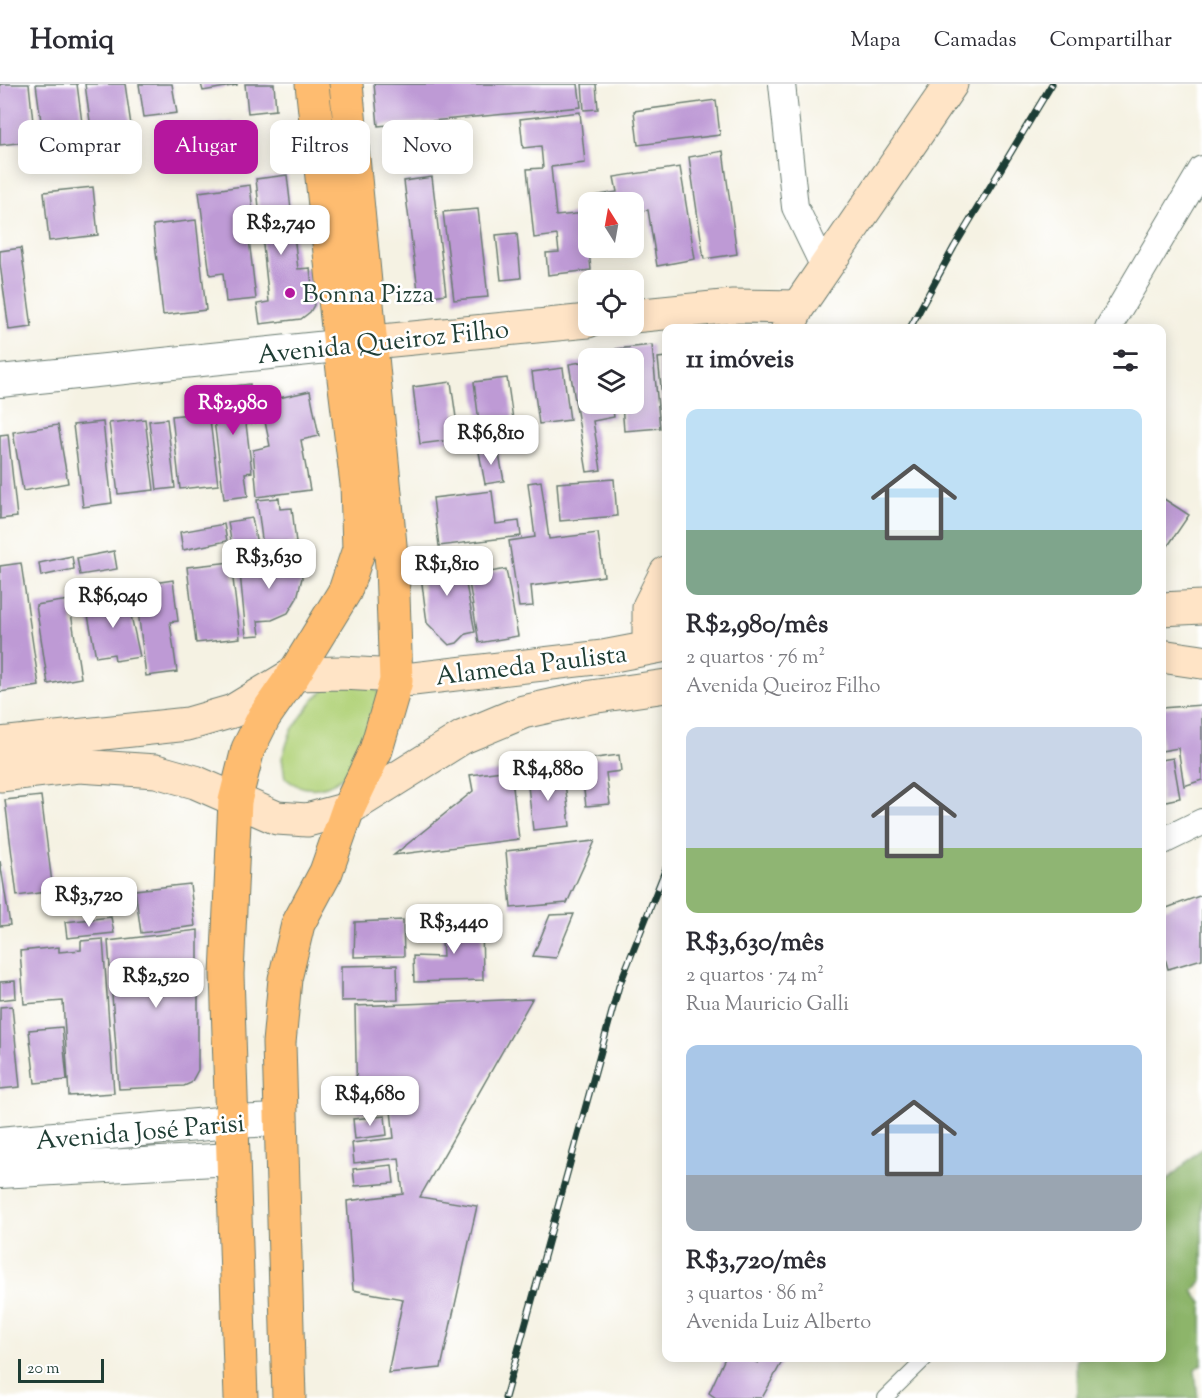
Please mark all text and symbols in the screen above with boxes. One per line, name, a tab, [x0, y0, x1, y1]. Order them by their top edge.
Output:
text: Homiq	[30, 21, 114, 61]
text: Mapa	[851, 26, 901, 56]
text: Camadas	[934, 26, 1017, 56]
text: Compartilhar	[1050, 26, 1172, 56]
chip: Comprar	[18, 120, 142, 174]
chip: Alugar	[154, 120, 258, 174]
chip: Filtros	[270, 120, 370, 174]
chip: Novo	[382, 120, 473, 174]
north arrow	[578, 192, 644, 258]
map controls	[578, 192, 644, 414]
pin: R$2,740	[226, 205, 336, 256]
text: R$2,740	[247, 210, 315, 239]
button: locate	[578, 270, 644, 336]
place label: Bonna Pizza	[302, 277, 434, 314]
marker: Bonna Pizza	[283, 286, 297, 300]
street label: Avenida Queiroz Filho	[256, 312, 511, 375]
text: 11 imóveis	[686, 342, 794, 379]
icon: filters	[1109, 344, 1142, 377]
button: layers	[578, 348, 644, 414]
pin: R$2,980	[178, 385, 288, 436]
text: R$2,980	[198, 390, 268, 419]
pin: R$6,810	[436, 415, 546, 466]
text: R$6,810	[458, 420, 524, 449]
icon: home	[860, 448, 968, 556]
pin: R$3,630	[214, 539, 324, 590]
text: R$3,630	[236, 544, 302, 573]
pin: R$1,810	[392, 546, 502, 597]
text: R$1,810	[415, 551, 479, 580]
pin: R$6,040	[58, 578, 168, 629]
text: R$6,040	[78, 583, 148, 612]
text: R$2,980/mês	[686, 607, 828, 644]
street label: Alameda Paulista	[433, 636, 629, 697]
text: 2 quartos · 76 m²	[686, 644, 825, 673]
text: Avenida Queiroz Filho	[686, 673, 881, 702]
pin: R$4,880	[493, 751, 603, 802]
text: R$4,880	[513, 756, 583, 785]
icon: home	[860, 766, 968, 874]
pin: R$3,720	[34, 877, 144, 928]
text: R$3,720	[55, 882, 123, 911]
pin: R$3,440	[399, 904, 509, 955]
text: R$3,440	[420, 909, 488, 938]
text: R$3,630/mês	[686, 925, 824, 962]
pin: R$2,520	[101, 958, 211, 1009]
text: 2 quartos · 74 m²	[686, 962, 824, 991]
text: R$2,520	[123, 963, 189, 992]
text: Rua Mauricio Galli	[686, 991, 849, 1020]
pin: R$4,680	[315, 1076, 425, 1127]
text: R$4,680	[335, 1081, 405, 1110]
icon: home	[860, 1084, 968, 1192]
street label: Avenida José Parisi	[34, 1106, 246, 1161]
text: R$3,720/mês	[686, 1243, 826, 1280]
text: 3 quartos · 86 m²	[686, 1280, 824, 1309]
text: Avenida Luiz Alberto	[686, 1309, 871, 1338]
scale bar	[18, 1356, 104, 1384]
text: 20 m	[27, 1358, 60, 1381]

